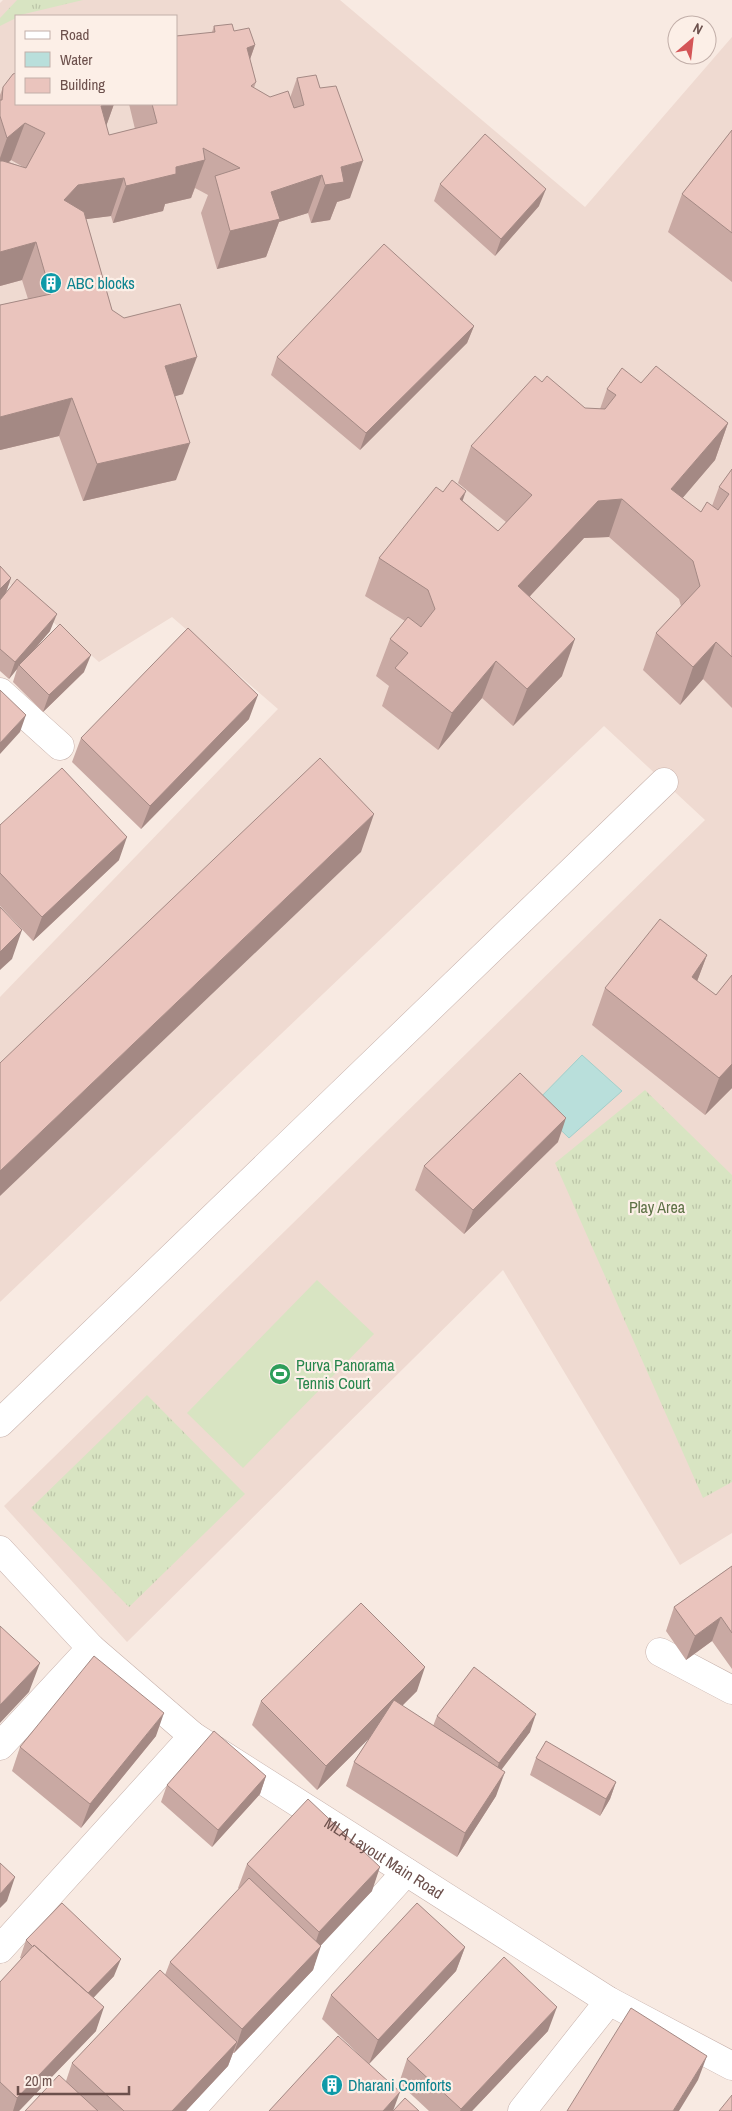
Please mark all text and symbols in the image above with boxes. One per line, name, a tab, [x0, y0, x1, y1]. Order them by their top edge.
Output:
legend	[15, 15, 178, 105]
north arrow	[667, 15, 717, 65]
text: N	[690, 19, 706, 38]
text: Road	[60, 24, 89, 45]
text: Water	[60, 49, 92, 70]
text: Building	[60, 74, 105, 95]
building icon: ABC blocks	[39, 271, 63, 295]
place label: ABC blocks	[66, 272, 135, 294]
park label: Play Area	[629, 1196, 686, 1218]
place label: Purva Panorama Tennis Court	[296, 1354, 395, 1394]
sports icon: Purva Panorama Tennis Court	[268, 1362, 292, 1386]
street label: MLA Layout Main Road	[320, 1812, 448, 1904]
scale bar	[18, 2064, 129, 2096]
text: 20 m	[25, 2070, 52, 2091]
building icon: Dharani Comforts	[320, 2073, 344, 2097]
place label: Dharani Comforts	[348, 2074, 452, 2096]

